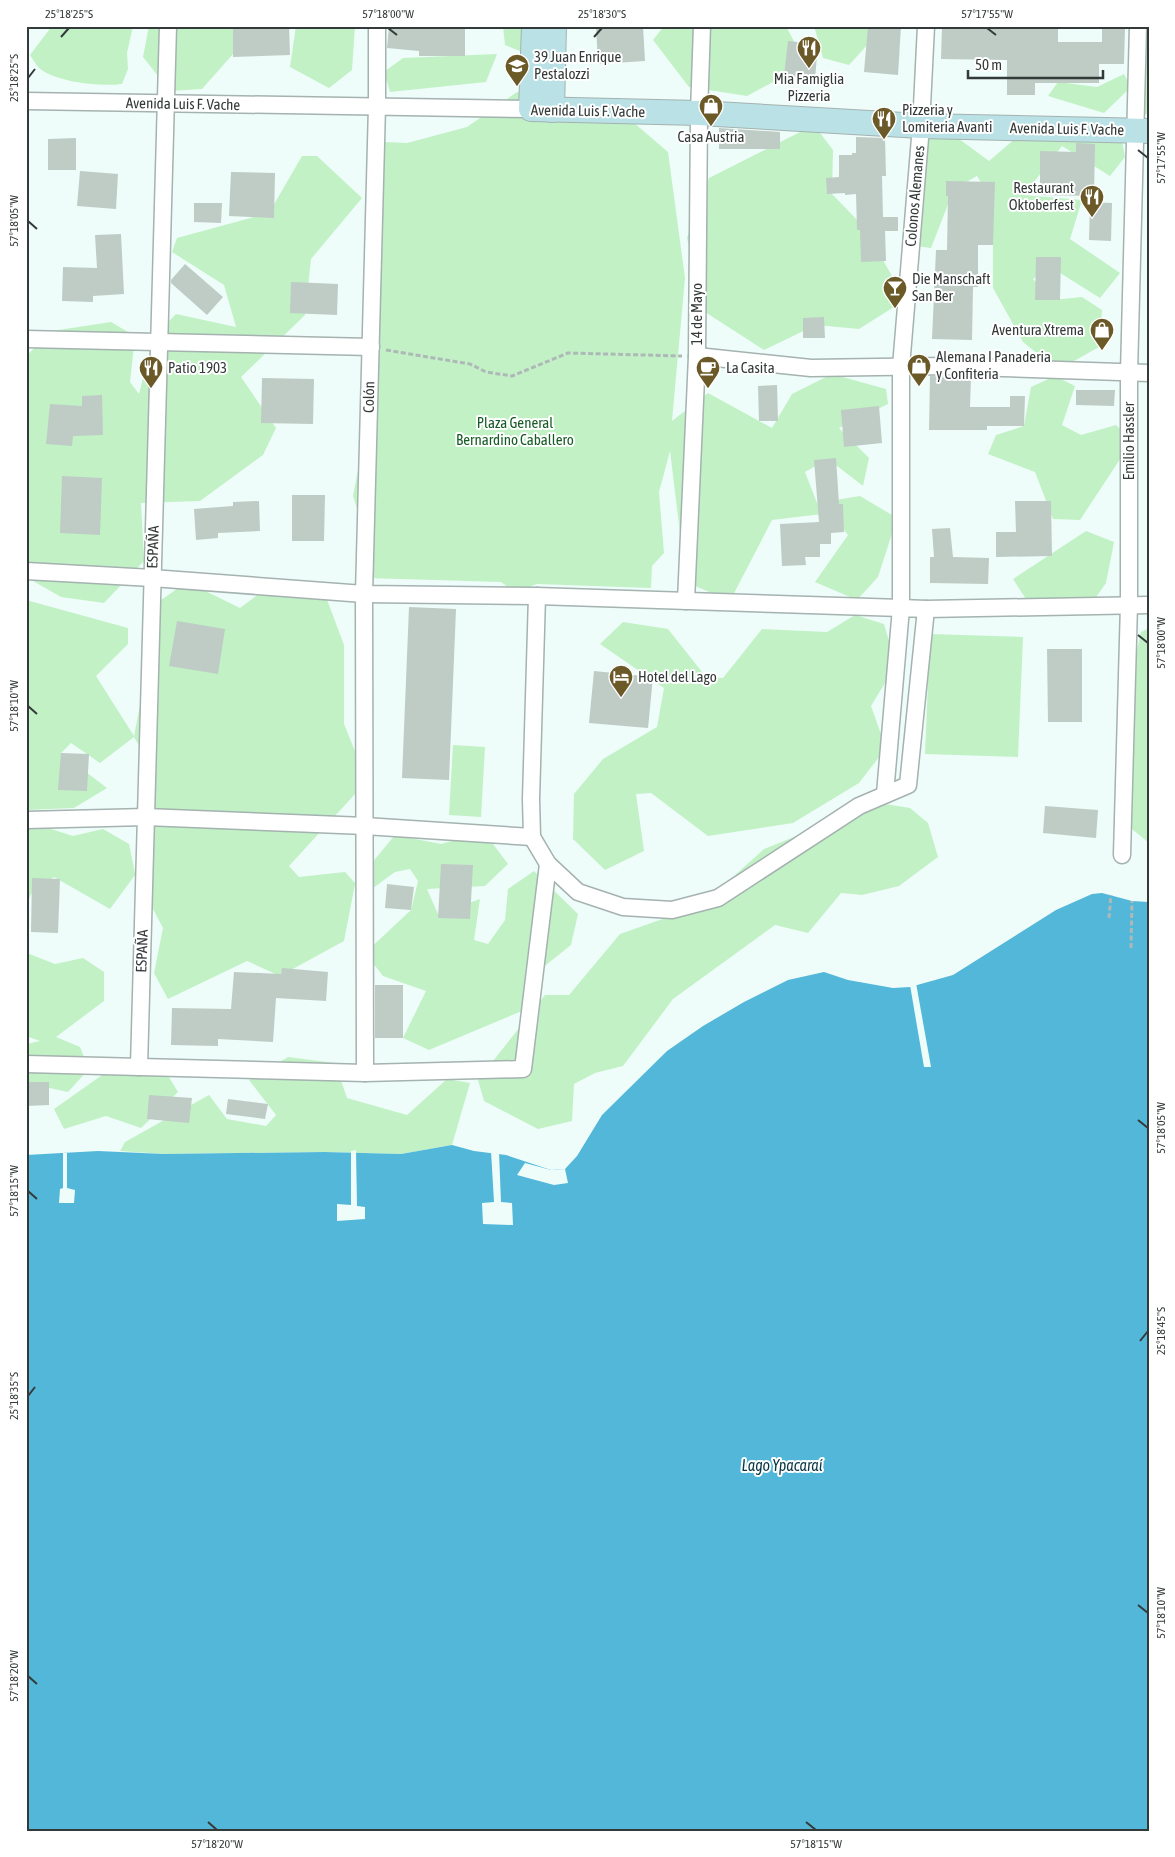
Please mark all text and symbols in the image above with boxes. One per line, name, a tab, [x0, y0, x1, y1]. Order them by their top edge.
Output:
text: 25°18'25"S	[45, 7, 93, 21]
text: 57°18'00"W	[362, 7, 414, 21]
text: 25°18'30"S	[578, 7, 626, 21]
text: 57°17'55"W	[961, 7, 1013, 21]
restaurant icon: Mia Famiglia Pizzeria	[796, 35, 822, 69]
place label: 39 Juan Enrique Pestalozzi	[534, 48, 621, 82]
scale bar	[968, 48, 1102, 80]
school or university icon: 39 Juan Enrique Pestalozzi	[504, 53, 530, 87]
text: 25°18'25"S	[7, 54, 21, 102]
text: 50 m	[975, 56, 1002, 73]
place label: Mia Famiglia Pizzeria	[774, 70, 844, 104]
shop icon: Casa Austria	[698, 93, 724, 127]
street label: Avenida Luis F. Vache	[126, 94, 241, 113]
street label: Avenida Luis F. Vache	[531, 101, 646, 120]
place label: Pizzeria y Lomiteria Avanti	[902, 101, 992, 135]
restaurant icon: Pizzeria y Lomiteria Avanti	[871, 106, 897, 140]
street label: Avenida Luis F. Vache	[1010, 119, 1125, 138]
place label: Casa Austria	[677, 128, 745, 145]
text: 57°17'55"W	[1154, 132, 1168, 184]
street label: Colonos Alemanes	[902, 145, 927, 247]
place label: Restaurant Oktoberfest	[1009, 179, 1074, 213]
restaurant icon: Restaurant Oktoberfest	[1079, 184, 1105, 218]
text: 57°18'05"W	[7, 195, 21, 247]
place label: Die Manschaft San Ber	[912, 270, 991, 304]
bar icon: Die Manschaft San Ber	[882, 275, 908, 309]
street label: 14 de Mayo	[688, 283, 705, 345]
shop icon: Aventura Xtrema	[1089, 317, 1115, 351]
place label: Aventura Xtrema	[992, 321, 1084, 338]
place label: Alemana I Panaderia y Confiteria	[936, 348, 1051, 382]
shop icon: Alemana I Panaderia y Confiteria	[906, 353, 932, 387]
restaurant icon: Patio 1903	[138, 355, 164, 389]
cafe icon: La Casita	[695, 355, 721, 389]
place label: Patio 1903	[168, 359, 227, 376]
place label: La Casita	[726, 359, 775, 376]
street label: Colón	[360, 381, 377, 413]
street label: Emilio Hassler	[1120, 401, 1137, 480]
park label: Plaza General Bernardino Caballero	[456, 414, 574, 448]
street label: ESPAÑA	[143, 525, 162, 569]
text: 57°18'00"W	[1154, 617, 1168, 669]
hotel icon: Hotel del Lago	[608, 664, 634, 698]
place label: Hotel del Lago	[638, 668, 717, 685]
text: 57°18'10"W	[7, 680, 21, 732]
street label: ESPAÑA	[132, 929, 151, 973]
text: 57°18'05"W	[1154, 1102, 1168, 1154]
text: 57°18'15"W	[7, 1165, 21, 1217]
text: 25°18'45"S	[1154, 1307, 1168, 1355]
text: 25°18'35"S	[7, 1372, 21, 1420]
water label: Lago Ypacaraí	[742, 1456, 823, 1475]
text: 57°18'10"W	[1154, 1587, 1168, 1639]
text: 57°18'20"W	[7, 1650, 21, 1702]
text: 57°18'20"W	[191, 1837, 243, 1851]
text: 57°18'15"W	[790, 1837, 842, 1851]

